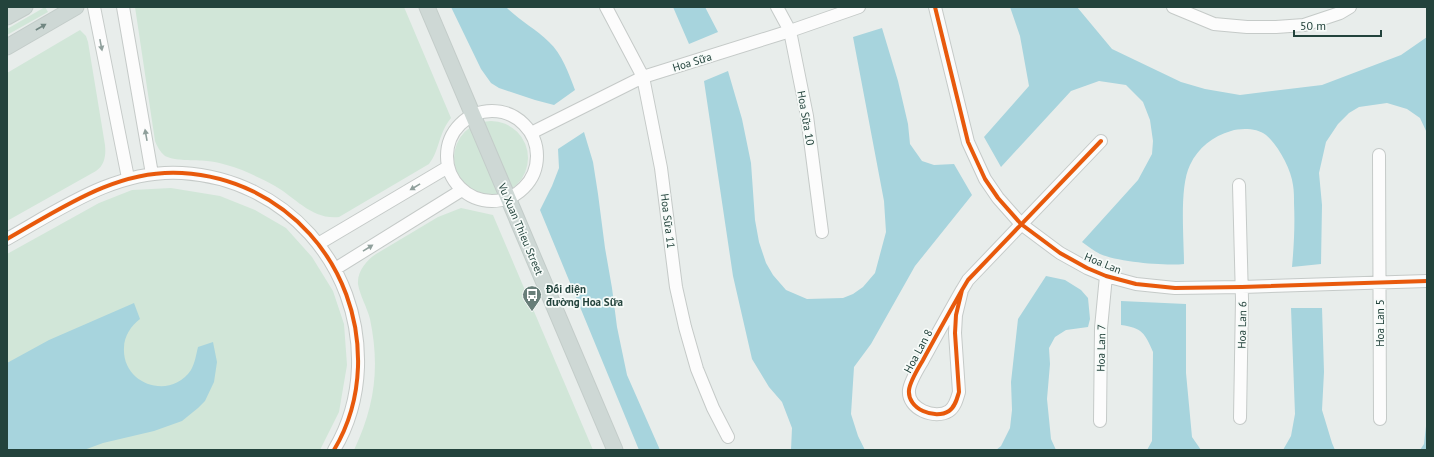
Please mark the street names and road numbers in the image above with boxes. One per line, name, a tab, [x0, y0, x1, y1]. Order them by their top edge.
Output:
street label: Hoa Sữa	[671, 49, 713, 75]
street label: Hoa Sữa 10	[794, 90, 818, 146]
street label: Vu Xuan Thieu Street	[495, 180, 547, 277]
street label: Hoa Sữa 11	[658, 193, 678, 249]
street label: Hoa Lan	[1082, 249, 1124, 277]
street label: Hoa Lan 5	[1373, 299, 1387, 347]
street label: Hoa Lan 6	[1235, 301, 1249, 349]
street label: Hoa Lan 7	[1094, 324, 1108, 372]
street label: Hoa Lan 8	[901, 327, 935, 375]

